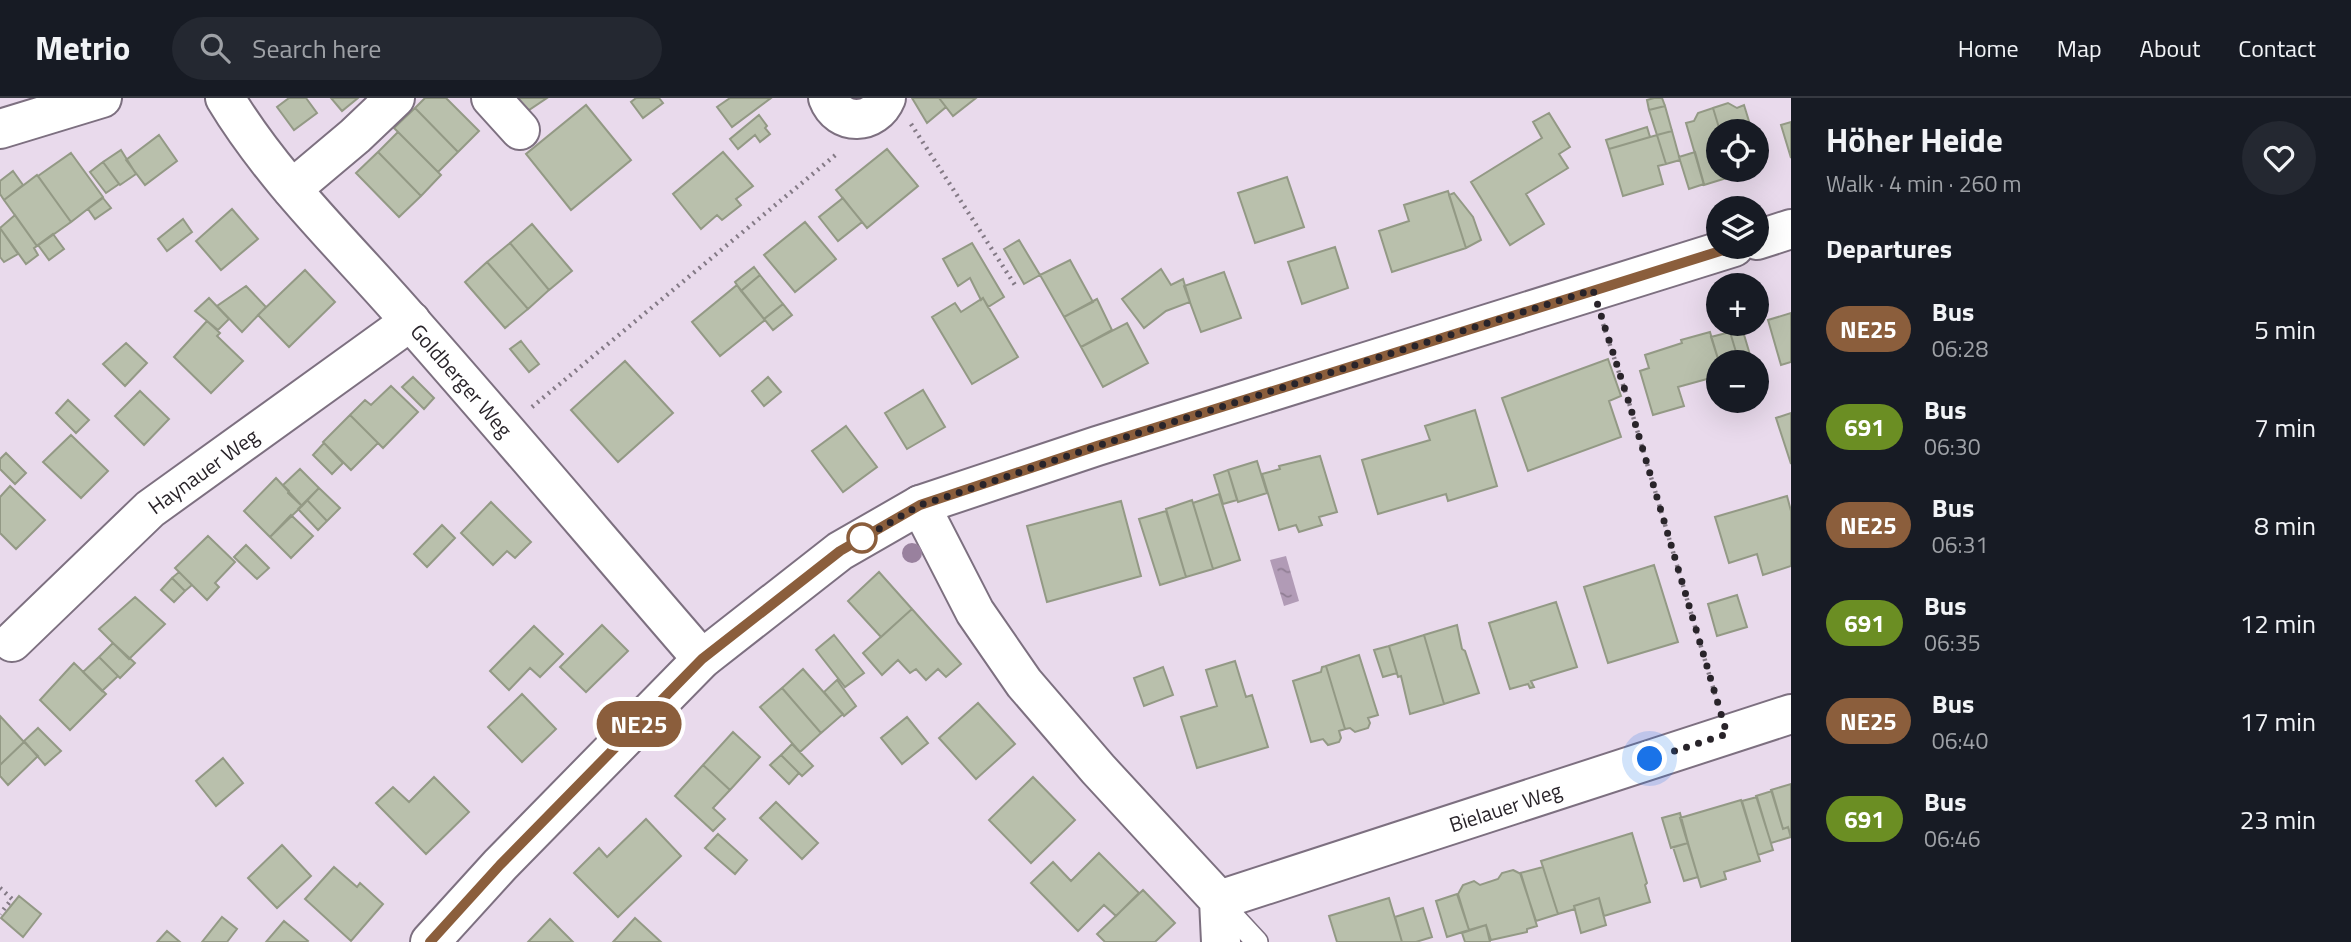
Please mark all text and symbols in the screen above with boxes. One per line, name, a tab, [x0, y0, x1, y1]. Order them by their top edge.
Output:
search box	[172, 17, 662, 80]
text: Metrio	[35, 23, 130, 73]
icon: search	[196, 29, 234, 67]
text: Search here	[252, 29, 381, 68]
text: Home	[1958, 30, 2019, 66]
text: Map	[2057, 30, 2102, 66]
text: About	[2140, 30, 2200, 66]
text: Contact	[2238, 30, 2316, 66]
text: Höher Heide	[1826, 115, 2003, 165]
map controls	[1706, 119, 1769, 413]
button: locate	[1706, 119, 1769, 182]
button: heart	[2242, 121, 2316, 195]
text: Walk · 4 min · 260 m	[1826, 166, 2022, 201]
button: layers	[1706, 196, 1769, 259]
text: Departures	[1826, 229, 1952, 268]
button: +	[1706, 273, 1769, 336]
text: Bus	[1932, 292, 1974, 331]
text: 5 min	[2254, 310, 2316, 349]
text: NE25	[1840, 311, 1897, 347]
street label: Goldberger Weg	[403, 316, 521, 444]
text: 06:28	[1932, 331, 1988, 366]
button: −	[1706, 350, 1769, 413]
text: Bus	[1924, 390, 1966, 429]
text: 7 min	[2254, 408, 2316, 447]
text: 691	[1844, 409, 1885, 445]
street label: Haynauer Weg	[141, 420, 265, 522]
text: 06:30	[1924, 429, 1981, 464]
text: Bus	[1932, 488, 1974, 527]
text: 8 min	[2254, 506, 2316, 545]
text: NE25	[1840, 507, 1897, 543]
unlabelled marker	[847, 523, 877, 553]
text: 06:31	[1932, 527, 1988, 562]
text: Bus	[1924, 586, 1966, 625]
text: 12 min	[2240, 604, 2316, 643]
text: 691	[1844, 605, 1885, 641]
text: 06:35	[1924, 625, 1981, 660]
text: Bus	[1932, 684, 1974, 723]
line badge: NE25	[590, 701, 688, 747]
text: 17 min	[2240, 702, 2316, 741]
text: NE25	[1840, 703, 1897, 739]
text: NE25	[611, 706, 667, 742]
text: 06:40	[1932, 723, 1988, 758]
your location	[1632, 741, 1667, 776]
street label: Bielauer Weg	[1445, 774, 1566, 840]
text: Bus	[1924, 782, 1966, 821]
text: 23 min	[2240, 800, 2316, 839]
text: 691	[1844, 801, 1885, 837]
text: 06:46	[1924, 821, 1981, 856]

